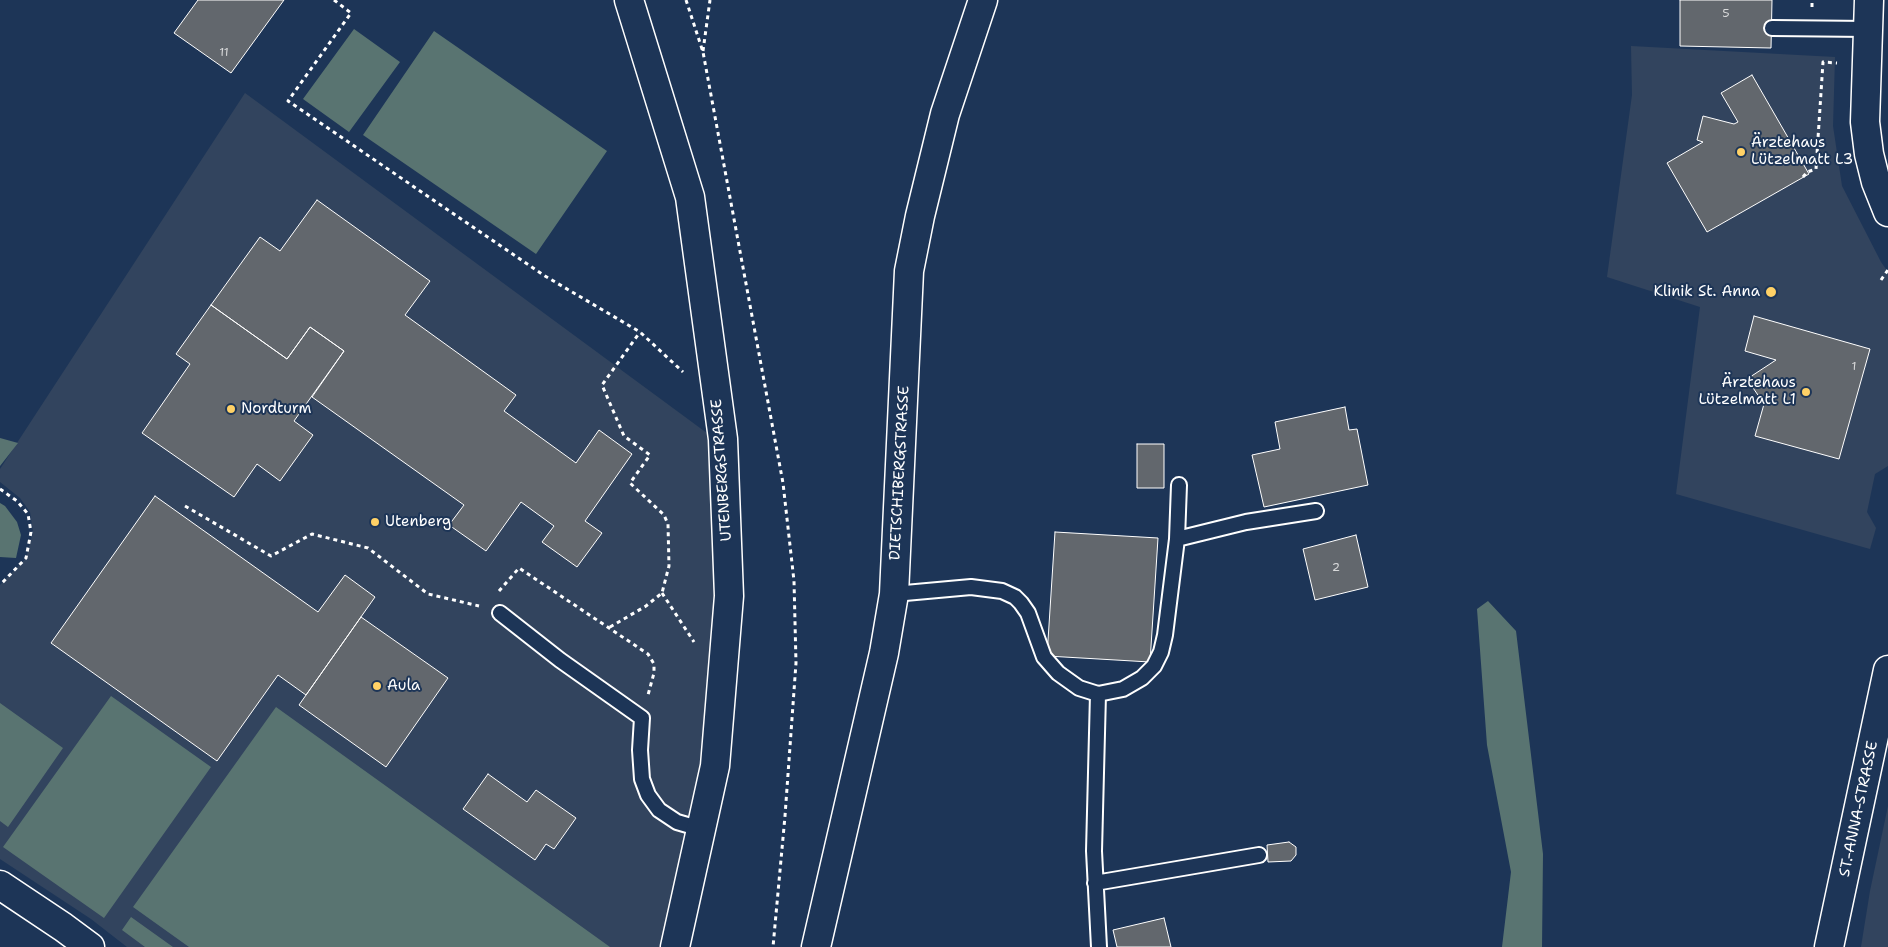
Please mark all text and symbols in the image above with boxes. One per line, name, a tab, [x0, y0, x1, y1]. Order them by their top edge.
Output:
house number: 5	[1722, 7, 1730, 21]
house number: 11	[219, 46, 229, 60]
place label: Ärztehaus Lützelmatt L3	[1751, 134, 1853, 169]
marker: Ärztehaus Lützelmatt L3	[1735, 146, 1747, 158]
place label: Klinik St. Anna	[1653, 283, 1760, 301]
marker: Klinik St. Anna	[1764, 285, 1778, 299]
house number: 1	[1851, 360, 1857, 374]
place label: Ärztehaus Lützelmatt L1	[1698, 374, 1796, 409]
street label: DIETSCHIBERGSTRASSE	[886, 385, 914, 561]
marker: Ärztehaus Lützelmatt L1	[1800, 386, 1812, 398]
street label: UTENBERGSTRASSE	[708, 398, 736, 542]
place label: Nordturm	[241, 400, 311, 418]
marker: Nordturm	[225, 403, 237, 415]
place label: Utenberg	[385, 513, 451, 531]
marker: Utenberg	[369, 516, 381, 528]
house number: 2	[1332, 561, 1340, 575]
place label: Aula	[387, 677, 420, 695]
marker: Aula	[371, 680, 383, 692]
street label: ST.-ANNA-STRASSE	[1836, 739, 1882, 879]

